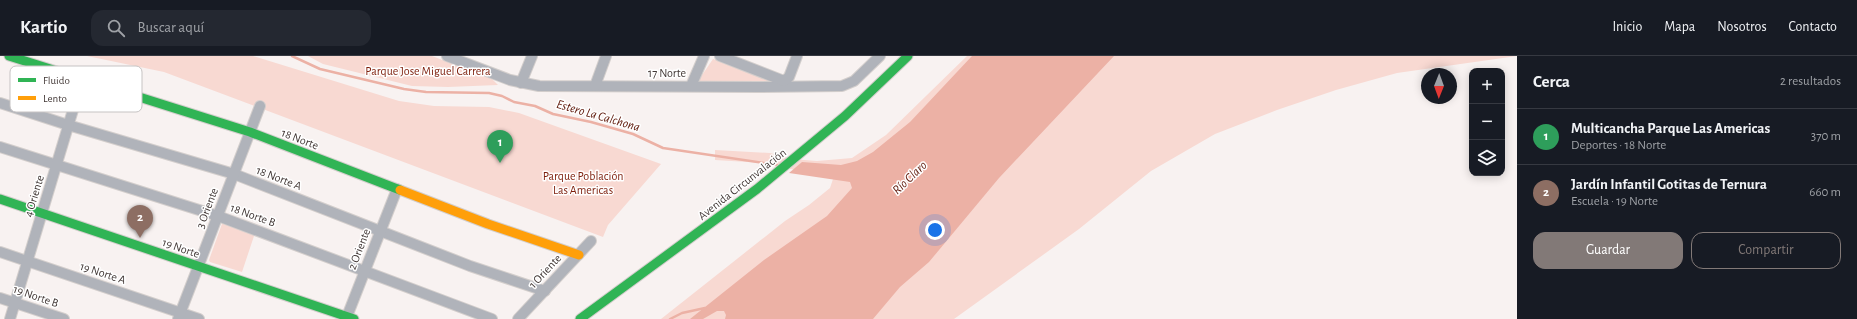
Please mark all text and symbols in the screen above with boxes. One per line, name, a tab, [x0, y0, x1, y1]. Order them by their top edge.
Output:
search box	[91, 10, 371, 46]
icon: search	[105, 17, 127, 39]
text: Kartio	[20, 18, 67, 37]
text: Buscar aquí	[137, 20, 204, 35]
text: Inicio	[1612, 20, 1642, 34]
text: Mapa	[1664, 20, 1695, 34]
text: Nosotros	[1717, 20, 1767, 34]
text: Contacto	[1789, 20, 1837, 34]
park label: Parque Jose Miguel Carrera	[365, 65, 491, 77]
legend	[10, 66, 142, 112]
street label: 17 Norte	[648, 67, 686, 79]
north arrow	[1421, 68, 1457, 104]
map controls	[1469, 68, 1505, 176]
button: +	[1469, 68, 1505, 104]
text: Cerca	[1533, 73, 1570, 90]
text: Fluido	[43, 75, 70, 86]
text: 2 resultados	[1780, 75, 1841, 88]
text: Lento	[43, 93, 67, 104]
water label: Estero La Calchona	[555, 98, 641, 134]
button: −	[1469, 104, 1505, 140]
text: Multicancha Parque Las Americas	[1571, 121, 1770, 136]
street label: 18 Norte	[280, 126, 320, 152]
pin: 1	[487, 130, 513, 163]
text: 1	[1544, 130, 1548, 143]
text: 370 m	[1811, 130, 1841, 143]
text: Deportes · 18 Norte	[1571, 139, 1666, 152]
button: layers	[1469, 140, 1505, 176]
street label: Avenida Circunvalación	[696, 146, 788, 222]
water label: Río Claro	[890, 159, 930, 197]
street label: 18 Norte A	[255, 164, 303, 192]
park label: Parque Población Las Americas	[543, 170, 623, 196]
street label: 4 Oriente	[22, 174, 46, 218]
text: Jardín Infantil Gotitas de Ternura	[1571, 177, 1767, 192]
street label: 3 Oriente	[194, 186, 220, 230]
text: 2	[1543, 186, 1549, 199]
text: 660 m	[1809, 186, 1841, 199]
text: Escuela · 19 Norte	[1571, 195, 1658, 208]
street label: 18 Norte B	[229, 201, 277, 229]
pin: 2	[127, 205, 153, 238]
your location	[925, 220, 945, 240]
street label: 2 Oriente	[346, 227, 372, 271]
button: Guardar	[1533, 232, 1683, 269]
button: Compartir	[1691, 232, 1841, 269]
street label: 19 Norte	[161, 236, 201, 260]
street label: 1 Oriente	[526, 252, 564, 290]
street label: 19 Norte A	[79, 260, 127, 286]
street label: 19 Norte B	[12, 283, 60, 309]

